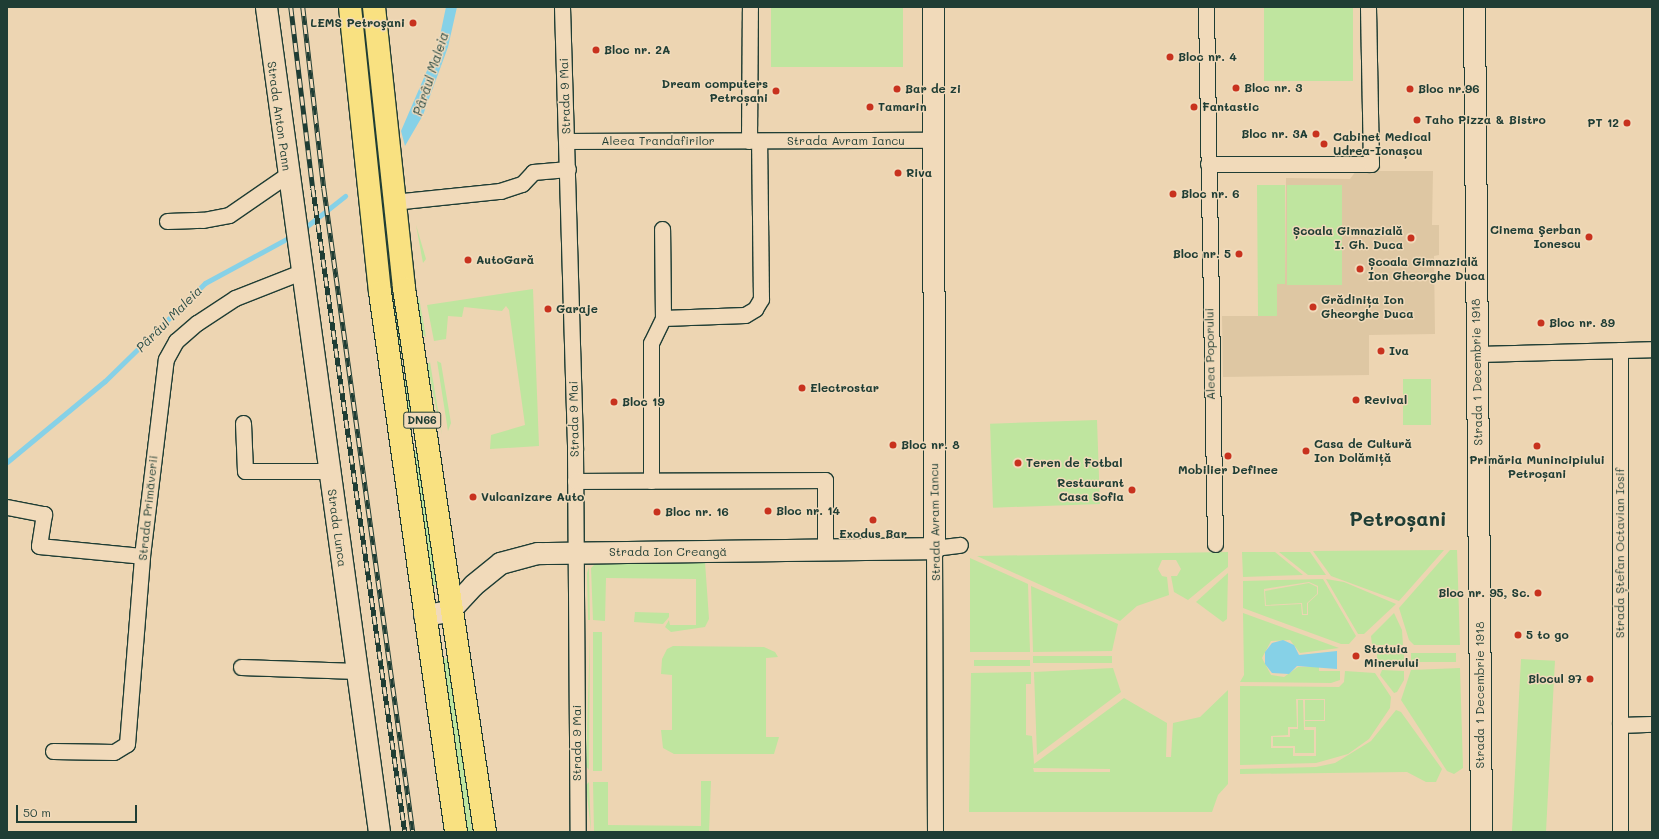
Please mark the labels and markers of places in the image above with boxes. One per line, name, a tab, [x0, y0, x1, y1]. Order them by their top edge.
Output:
place label: LEMS Petroşani	[310, 16, 405, 30]
marker: LEMS Petroşani	[408, 18, 418, 28]
place label: Bloc nr. 2A	[604, 43, 670, 57]
marker: Bloc nr. 2A	[591, 45, 601, 55]
place label: Bloc nr. 4	[1178, 50, 1237, 64]
marker: Bloc nr. 4	[1165, 52, 1175, 62]
place label: Dream computers Petroșani	[662, 77, 768, 105]
place label: Bloc nr. 3	[1244, 81, 1302, 95]
place label: Bar de zi	[905, 82, 961, 96]
place label: Bloc nr.96	[1418, 82, 1479, 96]
marker: Bloc nr. 3	[1231, 83, 1241, 93]
marker: Bar de zi	[892, 84, 902, 94]
marker: Bloc nr.96	[1405, 84, 1415, 94]
marker: Dream computers Petroșani	[771, 86, 781, 96]
place label: Tamarin	[878, 100, 927, 114]
place label: Fantastic	[1202, 100, 1259, 114]
marker: Tamarin	[865, 102, 875, 112]
marker: Fantastic	[1189, 102, 1199, 112]
place label: Taho Pizza & Bistro	[1425, 113, 1546, 127]
marker: Taho Pizza & Bistro	[1412, 115, 1422, 125]
place label: PT 12	[1587, 116, 1619, 130]
marker: PT 12	[1622, 118, 1632, 128]
place label: Bloc nr. 3A	[1241, 127, 1308, 141]
marker: Bloc nr. 3A	[1311, 129, 1321, 139]
place label: Cabinet Medical Udrea-Ionașcu	[1333, 130, 1431, 158]
marker: Cabinet Medical Udrea-Ionașcu	[1318, 138, 1330, 150]
place label: Riva	[906, 166, 932, 180]
marker: Riva	[893, 168, 903, 178]
place label: Bloc nr. 6	[1181, 187, 1240, 201]
marker: Bloc nr. 6	[1168, 189, 1178, 199]
place label: Cinema Şerban Ionescu	[1490, 223, 1581, 251]
place label: Școala Gimnazială I. Gh. Duca	[1293, 224, 1403, 252]
marker: Cinema Şerban Ionescu	[1584, 232, 1594, 242]
marker: Școala Gimnazială I. Gh. Duca	[1406, 233, 1416, 243]
place label: Bloc nr. 5	[1173, 247, 1231, 261]
marker: Bloc nr. 5	[1234, 249, 1244, 259]
place label: AutoGară	[476, 253, 534, 267]
marker: AutoGară	[463, 255, 473, 265]
place label: Școala Gimnazială Ion Gheorghe Duca	[1368, 255, 1485, 283]
marker: Școala Gimnazială Ion Gheorghe Duca	[1355, 264, 1365, 274]
place label: Grădinița Ion Gheorghe Duca	[1321, 293, 1414, 321]
place label: Garaje	[556, 302, 598, 316]
marker: Grădinița Ion Gheorghe Duca	[1308, 302, 1318, 312]
marker: Garaje	[543, 304, 553, 314]
place label: Bloc nr. 89	[1549, 316, 1615, 330]
marker: Bloc nr. 89	[1536, 318, 1546, 328]
place label: Iva	[1389, 344, 1409, 358]
marker: Iva	[1376, 346, 1386, 356]
place label: Electrostar	[810, 381, 879, 395]
marker: Electrostar	[797, 383, 807, 393]
place label: Revival	[1364, 393, 1407, 407]
place label: Bloc 19	[622, 395, 665, 409]
marker: Revival	[1351, 395, 1361, 405]
marker: Bloc 19	[609, 397, 619, 407]
place label: Casa de Cultură Ion Dolămiță	[1314, 437, 1412, 465]
place label: Bloc nr. 8	[901, 438, 960, 452]
marker: Bloc nr. 8	[888, 440, 898, 450]
marker: Primăria Munincipiului Petroșani	[1532, 441, 1542, 451]
marker: Casa de Cultură Ion Dolămiță	[1301, 446, 1311, 456]
marker: Mobilier Definee	[1223, 451, 1233, 461]
place label: Primăria Munincipiului Petroșani	[1469, 453, 1605, 481]
place label: Teren de Fotbal	[1026, 456, 1122, 470]
marker: Teren de Fotbal	[1013, 458, 1023, 468]
place label: Mobilier Definee	[1178, 463, 1278, 477]
place label: Restaurant Casa Sofia	[1057, 476, 1124, 504]
marker: Restaurant Casa Sofia	[1127, 485, 1137, 495]
place label: Vulcanizare Auto	[481, 490, 584, 504]
marker: Vulcanizare Auto	[468, 492, 478, 502]
place label: Bloc nr. 14	[776, 504, 840, 518]
place label: Bloc nr. 16	[665, 505, 729, 519]
marker: Bloc nr. 14	[763, 506, 773, 516]
marker: Bloc nr. 16	[652, 507, 662, 517]
marker: Exodus Bar	[868, 515, 878, 525]
place label: Exodus Bar	[839, 527, 907, 541]
place label: Bloc nr. 95, Sc.	[1438, 586, 1530, 600]
marker: Bloc nr. 95, Sc.	[1533, 588, 1543, 598]
place label: 5 to go	[1526, 628, 1569, 642]
marker: 5 to go	[1513, 630, 1523, 640]
place label: Statuia Minerului	[1364, 642, 1419, 670]
marker: Statuia Minerului	[1351, 651, 1361, 661]
place label: Blocul 97	[1528, 672, 1582, 686]
marker: Blocul 97	[1585, 674, 1595, 684]

